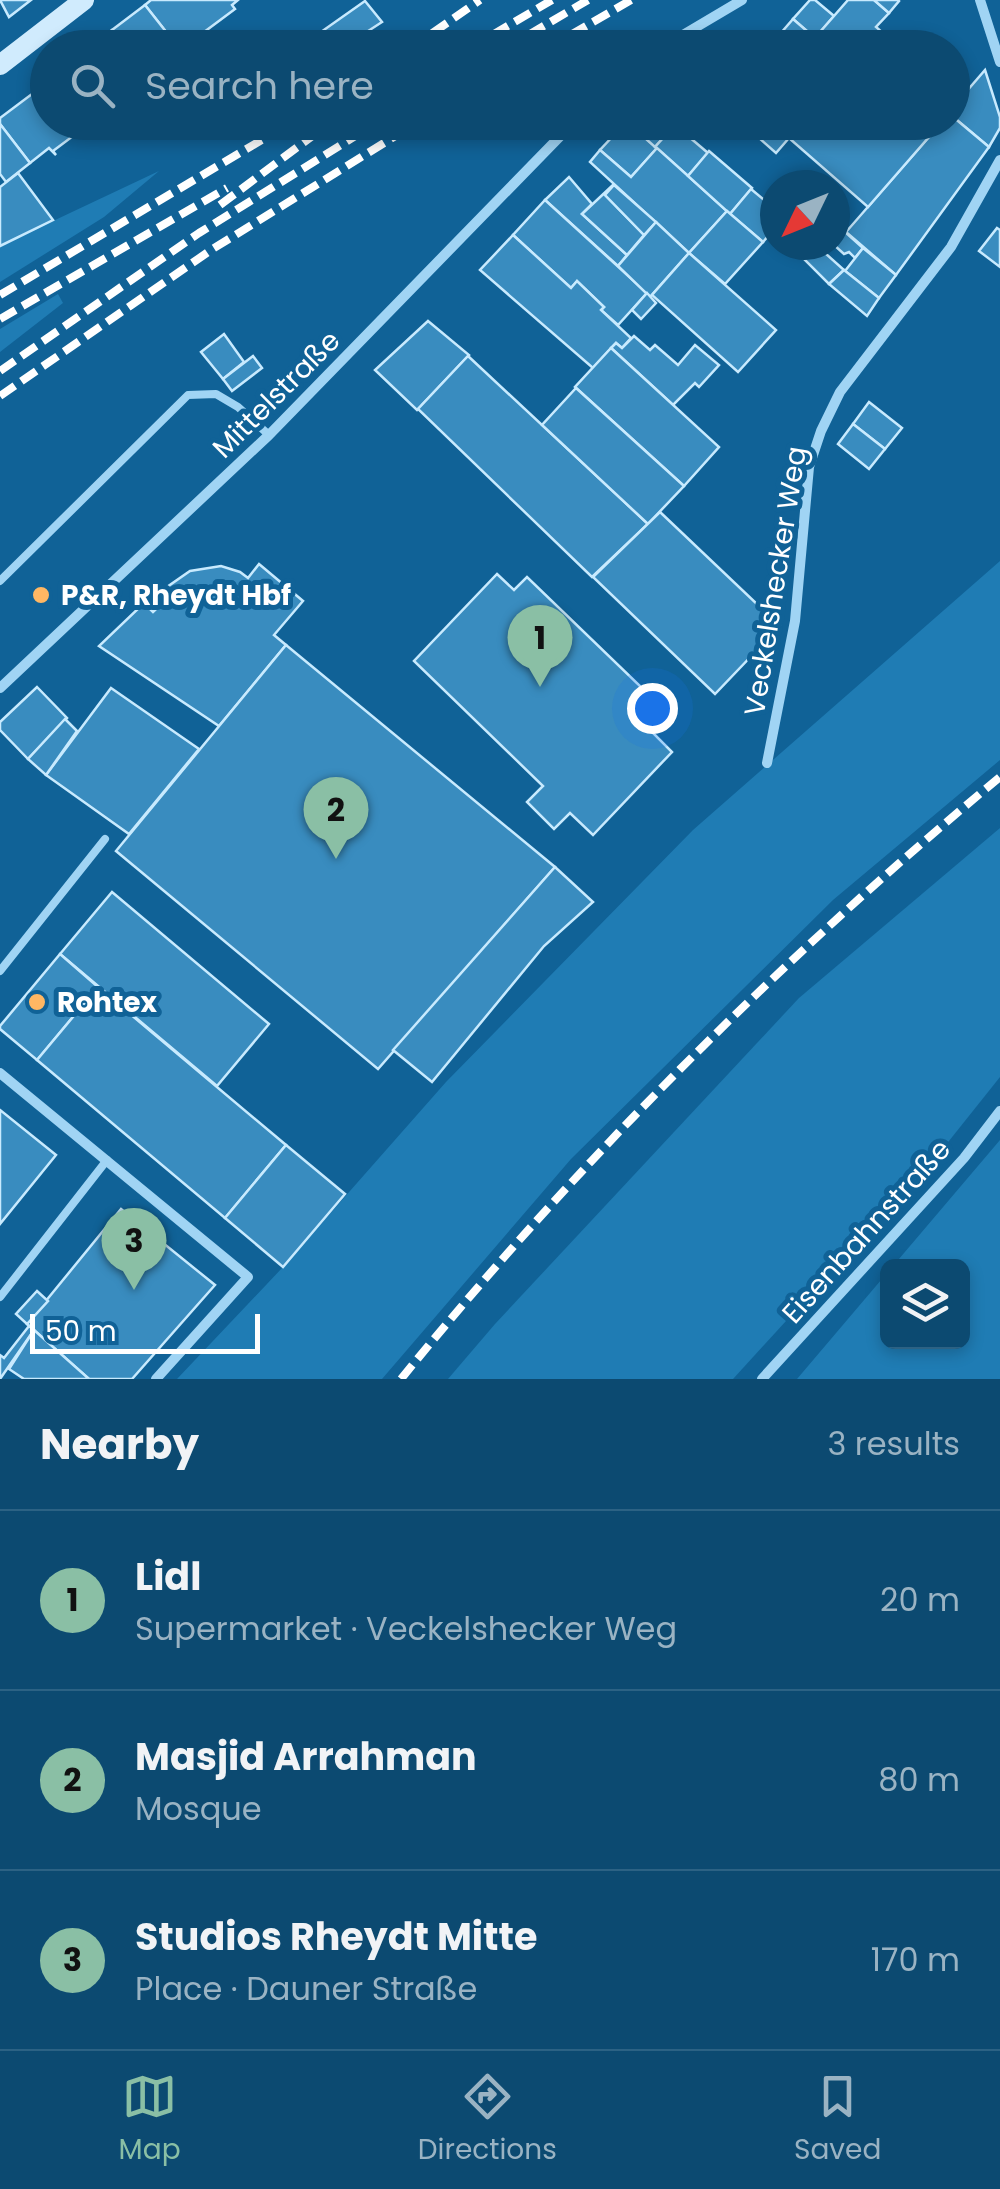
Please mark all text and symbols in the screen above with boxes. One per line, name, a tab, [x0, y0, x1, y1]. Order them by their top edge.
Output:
search box	[30, 30, 970, 140]
icon: search	[65, 58, 120, 113]
text: Search here	[145, 59, 374, 112]
north arrow	[760, 170, 850, 260]
street label: Mittelstraße	[204, 322, 349, 467]
street label: Veckelshecker Weg	[735, 444, 816, 719]
place label: P&R, Rheydt Hbf	[61, 576, 291, 615]
marker: P&R, Rheydt Hbf	[30, 584, 52, 606]
pin: 1	[508, 604, 572, 687]
your location	[627, 683, 678, 734]
pin: 2	[304, 776, 368, 859]
place label: Rohtex	[57, 983, 158, 1022]
marker: Rohtex	[26, 991, 48, 1013]
street label: Eisenbahnstraße	[773, 1131, 960, 1332]
pin: 3	[102, 1208, 166, 1290]
map controls	[880, 1259, 970, 1349]
button: layers	[880, 1259, 970, 1349]
scale bar	[30, 1309, 260, 1354]
text: 50 m	[45, 1312, 116, 1351]
text: Nearby	[40, 1415, 199, 1474]
text: 3 results	[827, 1421, 960, 1466]
text: Lidl	[135, 1550, 201, 1603]
text: 1	[66, 1577, 79, 1622]
text: 20 m	[880, 1577, 960, 1622]
text: Supermarket · Veckelshecker Weg	[135, 1606, 677, 1651]
text: Masjid Arrahman	[135, 1730, 477, 1783]
text: 2	[63, 1757, 82, 1802]
text: 80 m	[878, 1757, 960, 1802]
text: Mosque	[135, 1786, 262, 1831]
text: Studios Rheydt Mitte	[135, 1910, 537, 1963]
text: 3	[63, 1937, 82, 1982]
text: 170 m	[871, 1937, 960, 1982]
text: Place · Dauner Straße	[135, 1966, 477, 2011]
tab: Map	[119, 2069, 181, 2171]
tab: Directions	[418, 2069, 557, 2171]
tab: Saved	[794, 2069, 881, 2171]

